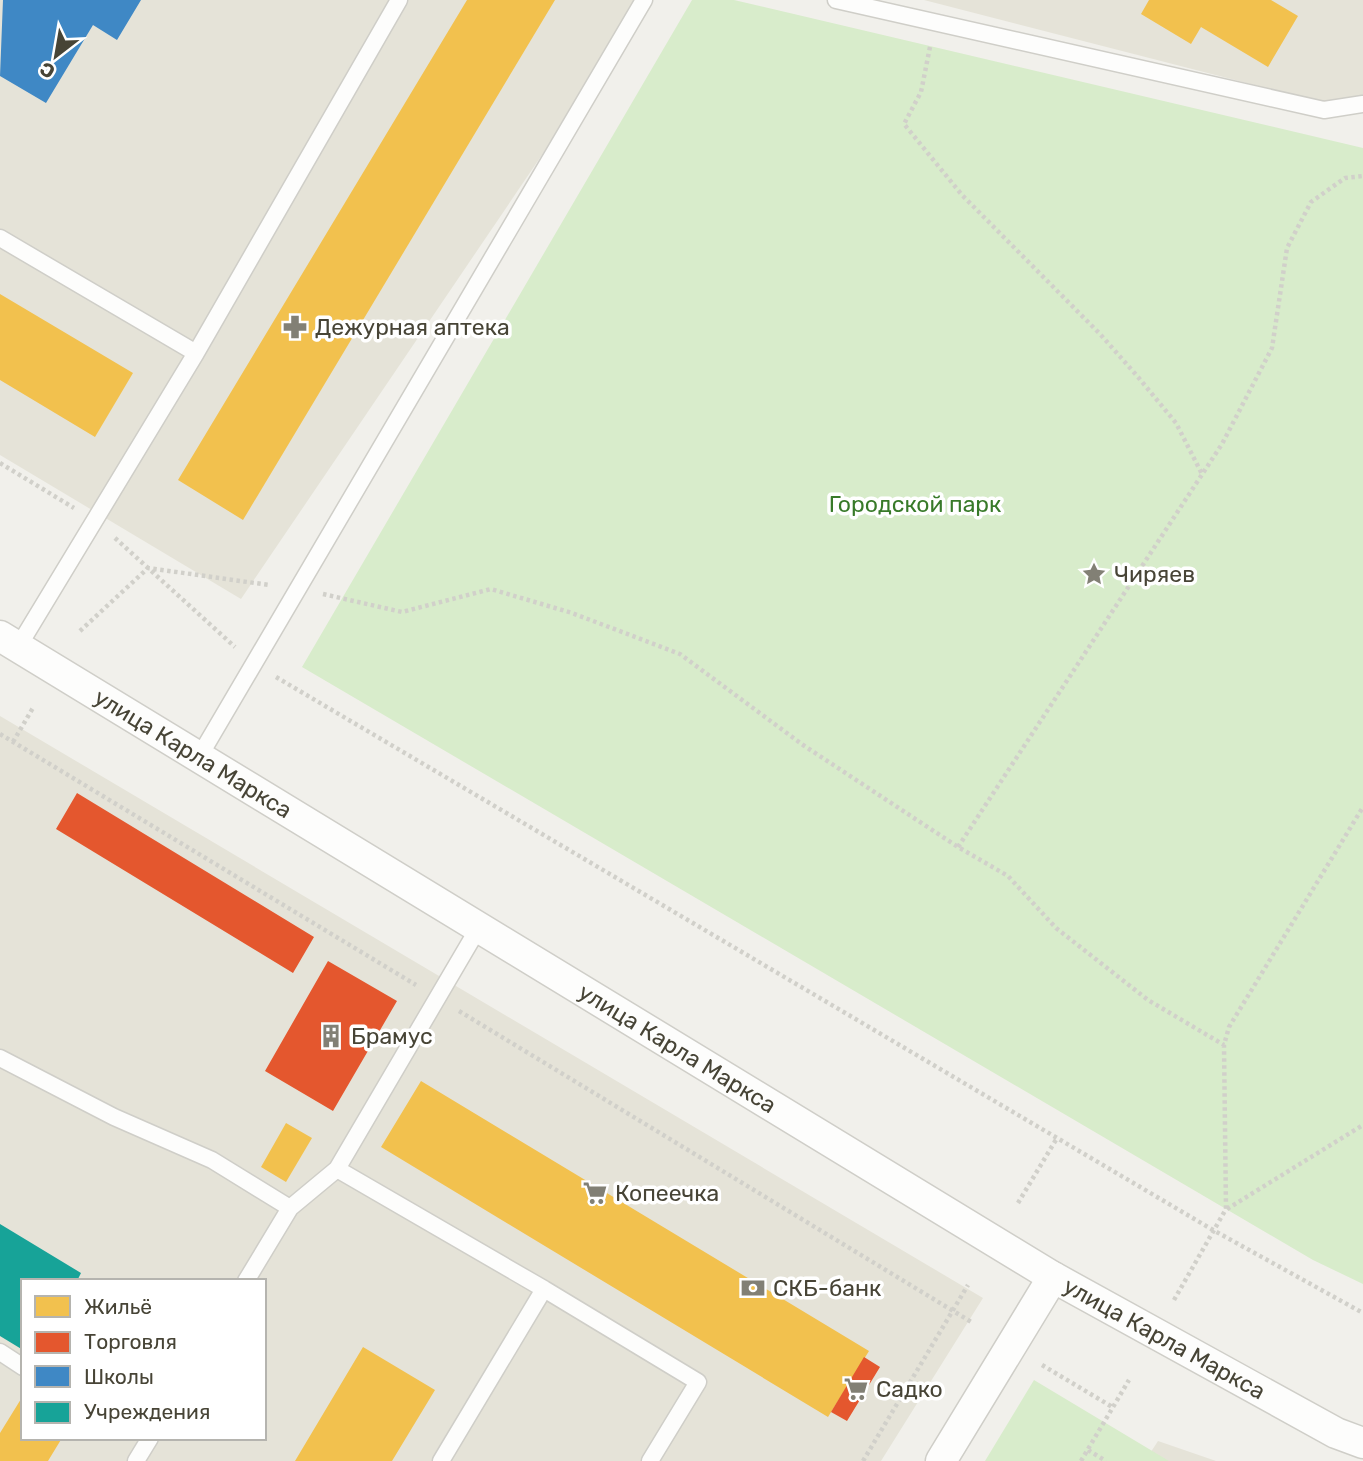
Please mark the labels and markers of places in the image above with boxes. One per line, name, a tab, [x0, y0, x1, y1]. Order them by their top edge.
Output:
pharmacy icon: Дежурная аптека	[281, 313, 309, 341]
place label: Дежурная аптека	[315, 313, 510, 341]
place icon: Чиряев	[1080, 560, 1108, 588]
place label: Чиряев	[1114, 560, 1195, 588]
building icon: Брамус	[317, 1022, 345, 1050]
place label: Брамус	[351, 1022, 433, 1050]
supermarket icon: Копеечка	[581, 1179, 609, 1207]
place label: Копеечка	[615, 1179, 719, 1207]
bank icon: СКБ-банк	[739, 1274, 767, 1302]
place label: СКБ-банк	[773, 1274, 881, 1302]
supermarket icon: Садко	[842, 1375, 870, 1403]
place label: Садко	[876, 1375, 943, 1403]

